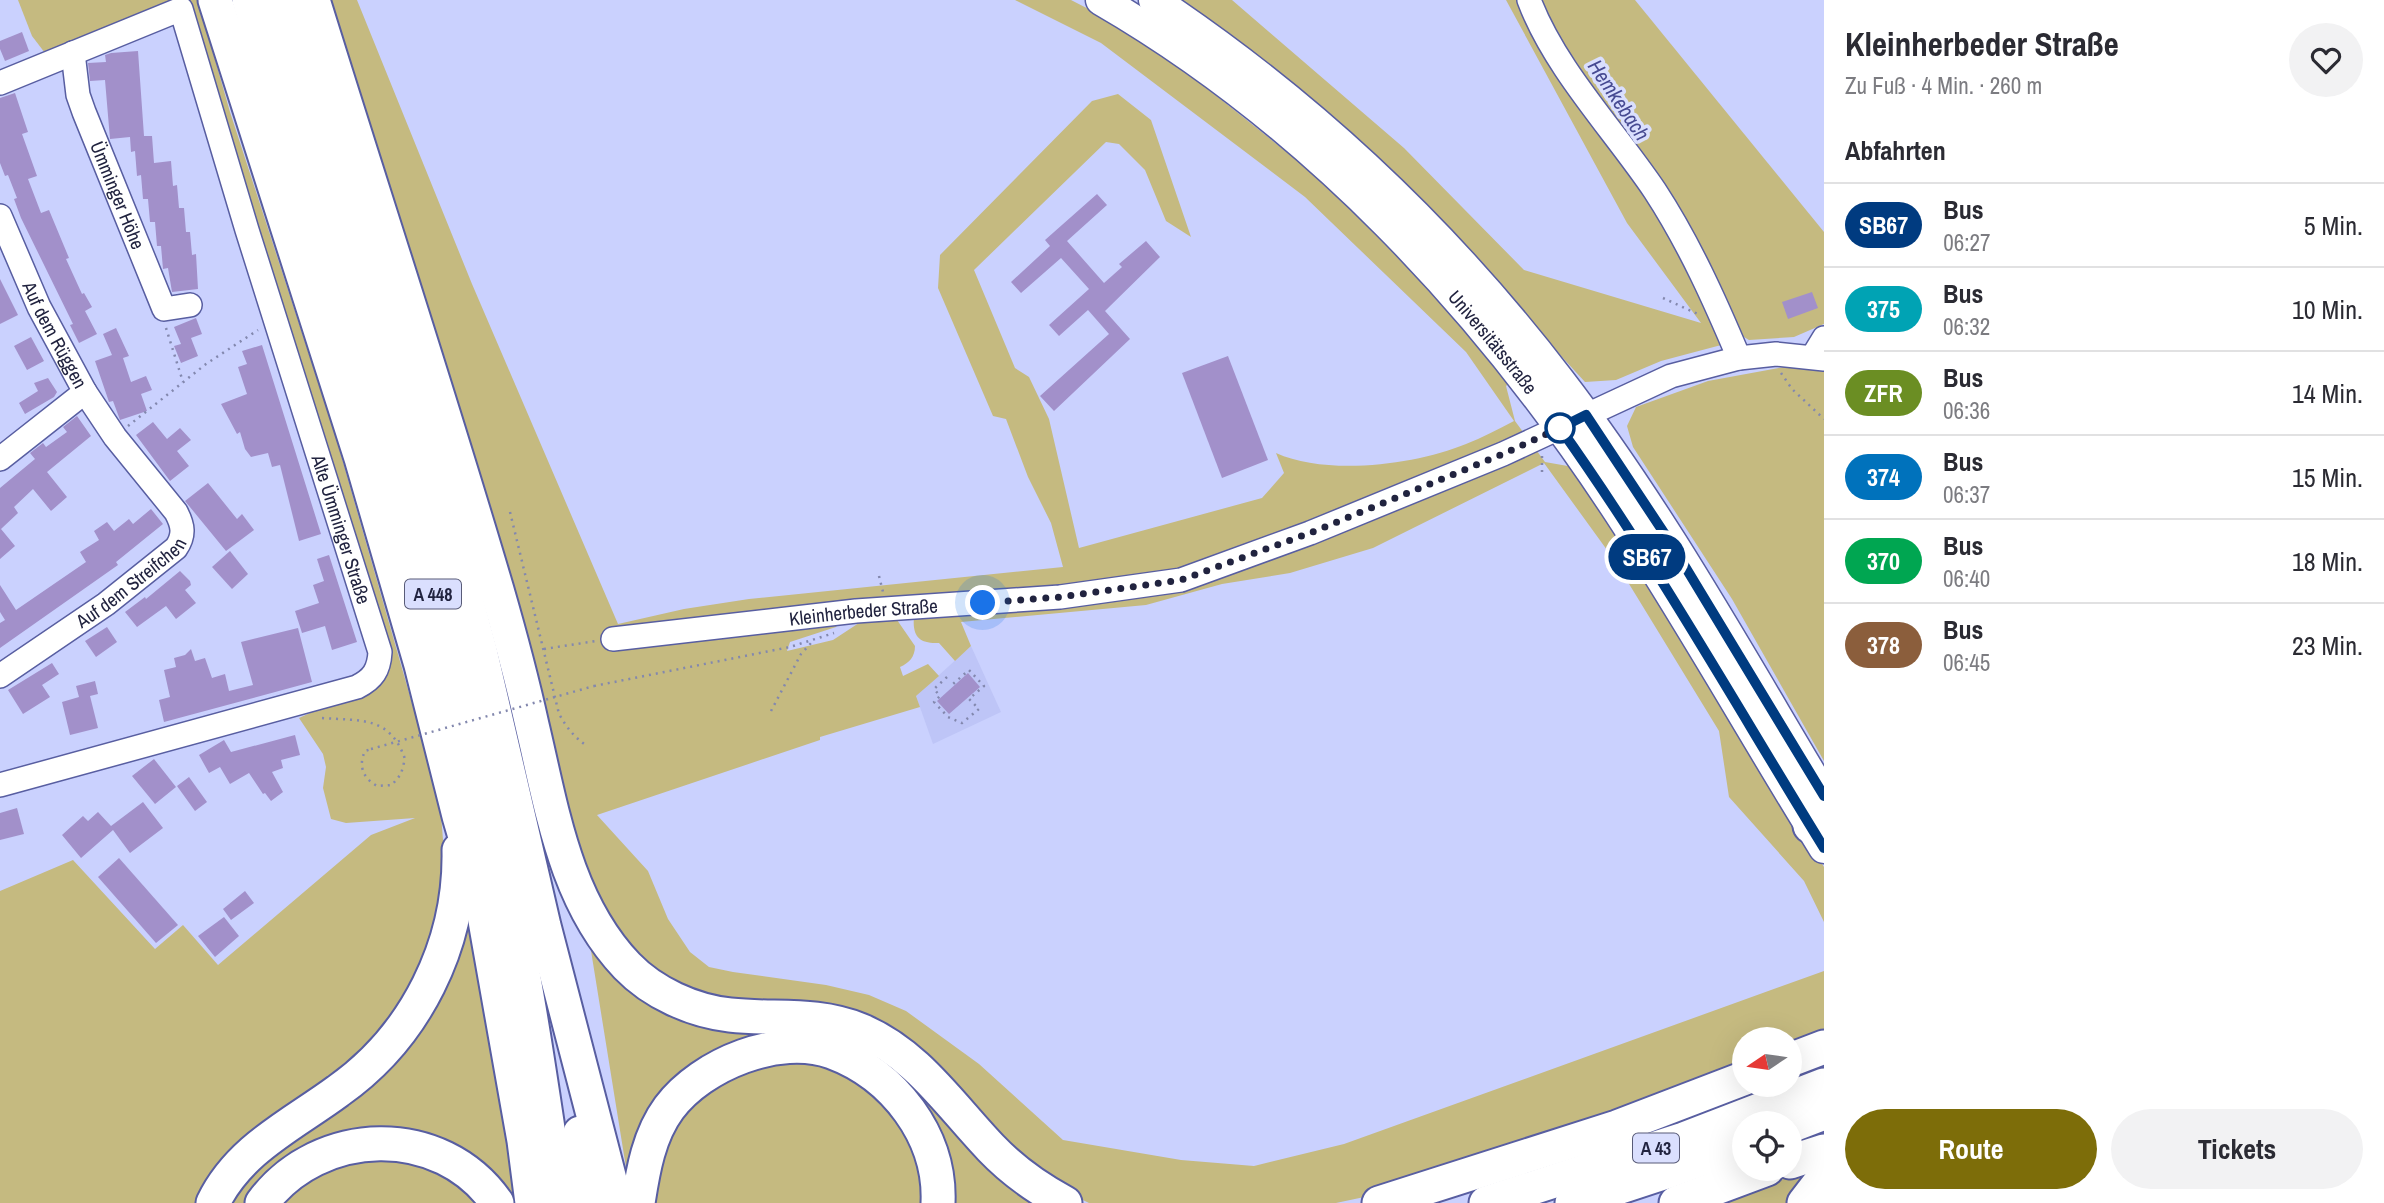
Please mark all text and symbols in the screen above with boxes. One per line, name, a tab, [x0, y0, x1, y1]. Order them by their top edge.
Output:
text: Kleinherbeder Straße	[1845, 22, 2119, 66]
button: heart	[2289, 23, 2363, 97]
water label: Hemkebach	[1581, 54, 1657, 146]
text: Zu Fuß · 4 Min. · 260 m	[1845, 70, 2042, 101]
text: Abfahrten	[1845, 133, 1946, 168]
street label: Ümminger Höhe	[84, 137, 151, 253]
text: Bus	[1943, 192, 1984, 227]
text: 5 Min.	[2304, 208, 2363, 243]
text: SB67	[1859, 209, 1908, 241]
text: 06:27	[1943, 227, 1990, 258]
text: Bus	[1943, 276, 1983, 311]
street label: Auf dem Rüggen	[16, 277, 94, 393]
street label: Universitätsstraße	[1442, 284, 1543, 399]
text: 10 Min.	[2292, 292, 2363, 327]
text: 375	[1867, 293, 1900, 325]
text: 06:32	[1943, 311, 1990, 342]
text: Bus	[1943, 360, 1983, 395]
text: 14 Min.	[2292, 376, 2363, 411]
text: ZFR	[1864, 377, 1903, 409]
text: 06:36	[1943, 395, 1990, 426]
unlabelled marker	[1545, 413, 1575, 443]
text: Bus	[1943, 444, 1983, 479]
street label: Alte Ümminger Straße	[305, 450, 377, 607]
text: 15 Min.	[2292, 460, 2363, 495]
text: 374	[1867, 461, 1900, 493]
text: 06:37	[1943, 479, 1990, 510]
text: Bus	[1943, 528, 1983, 563]
street label: Auf dem Streifchen	[70, 533, 192, 634]
line badge: SB67	[1598, 534, 1696, 580]
text: SB67	[1622, 541, 1672, 573]
text: 18 Min.	[2292, 544, 2363, 579]
text: 370	[1867, 545, 1900, 577]
text: 06:40	[1943, 563, 1990, 594]
road number: A 448	[405, 580, 461, 608]
your location	[965, 585, 1000, 620]
street label: Kleinherbeder Straße	[788, 592, 939, 632]
text: Bus	[1943, 612, 1983, 647]
text: 23 Min.	[2292, 628, 2363, 663]
text: 378	[1867, 629, 1900, 661]
text: 06:45	[1943, 647, 1990, 678]
north arrow	[1732, 1027, 1802, 1097]
map controls	[1732, 1027, 1802, 1181]
button: Route	[1845, 1109, 2097, 1189]
button: Tickets	[2111, 1109, 2363, 1189]
button: locate	[1732, 1111, 1802, 1181]
road number: A 43	[1633, 1134, 1679, 1162]

